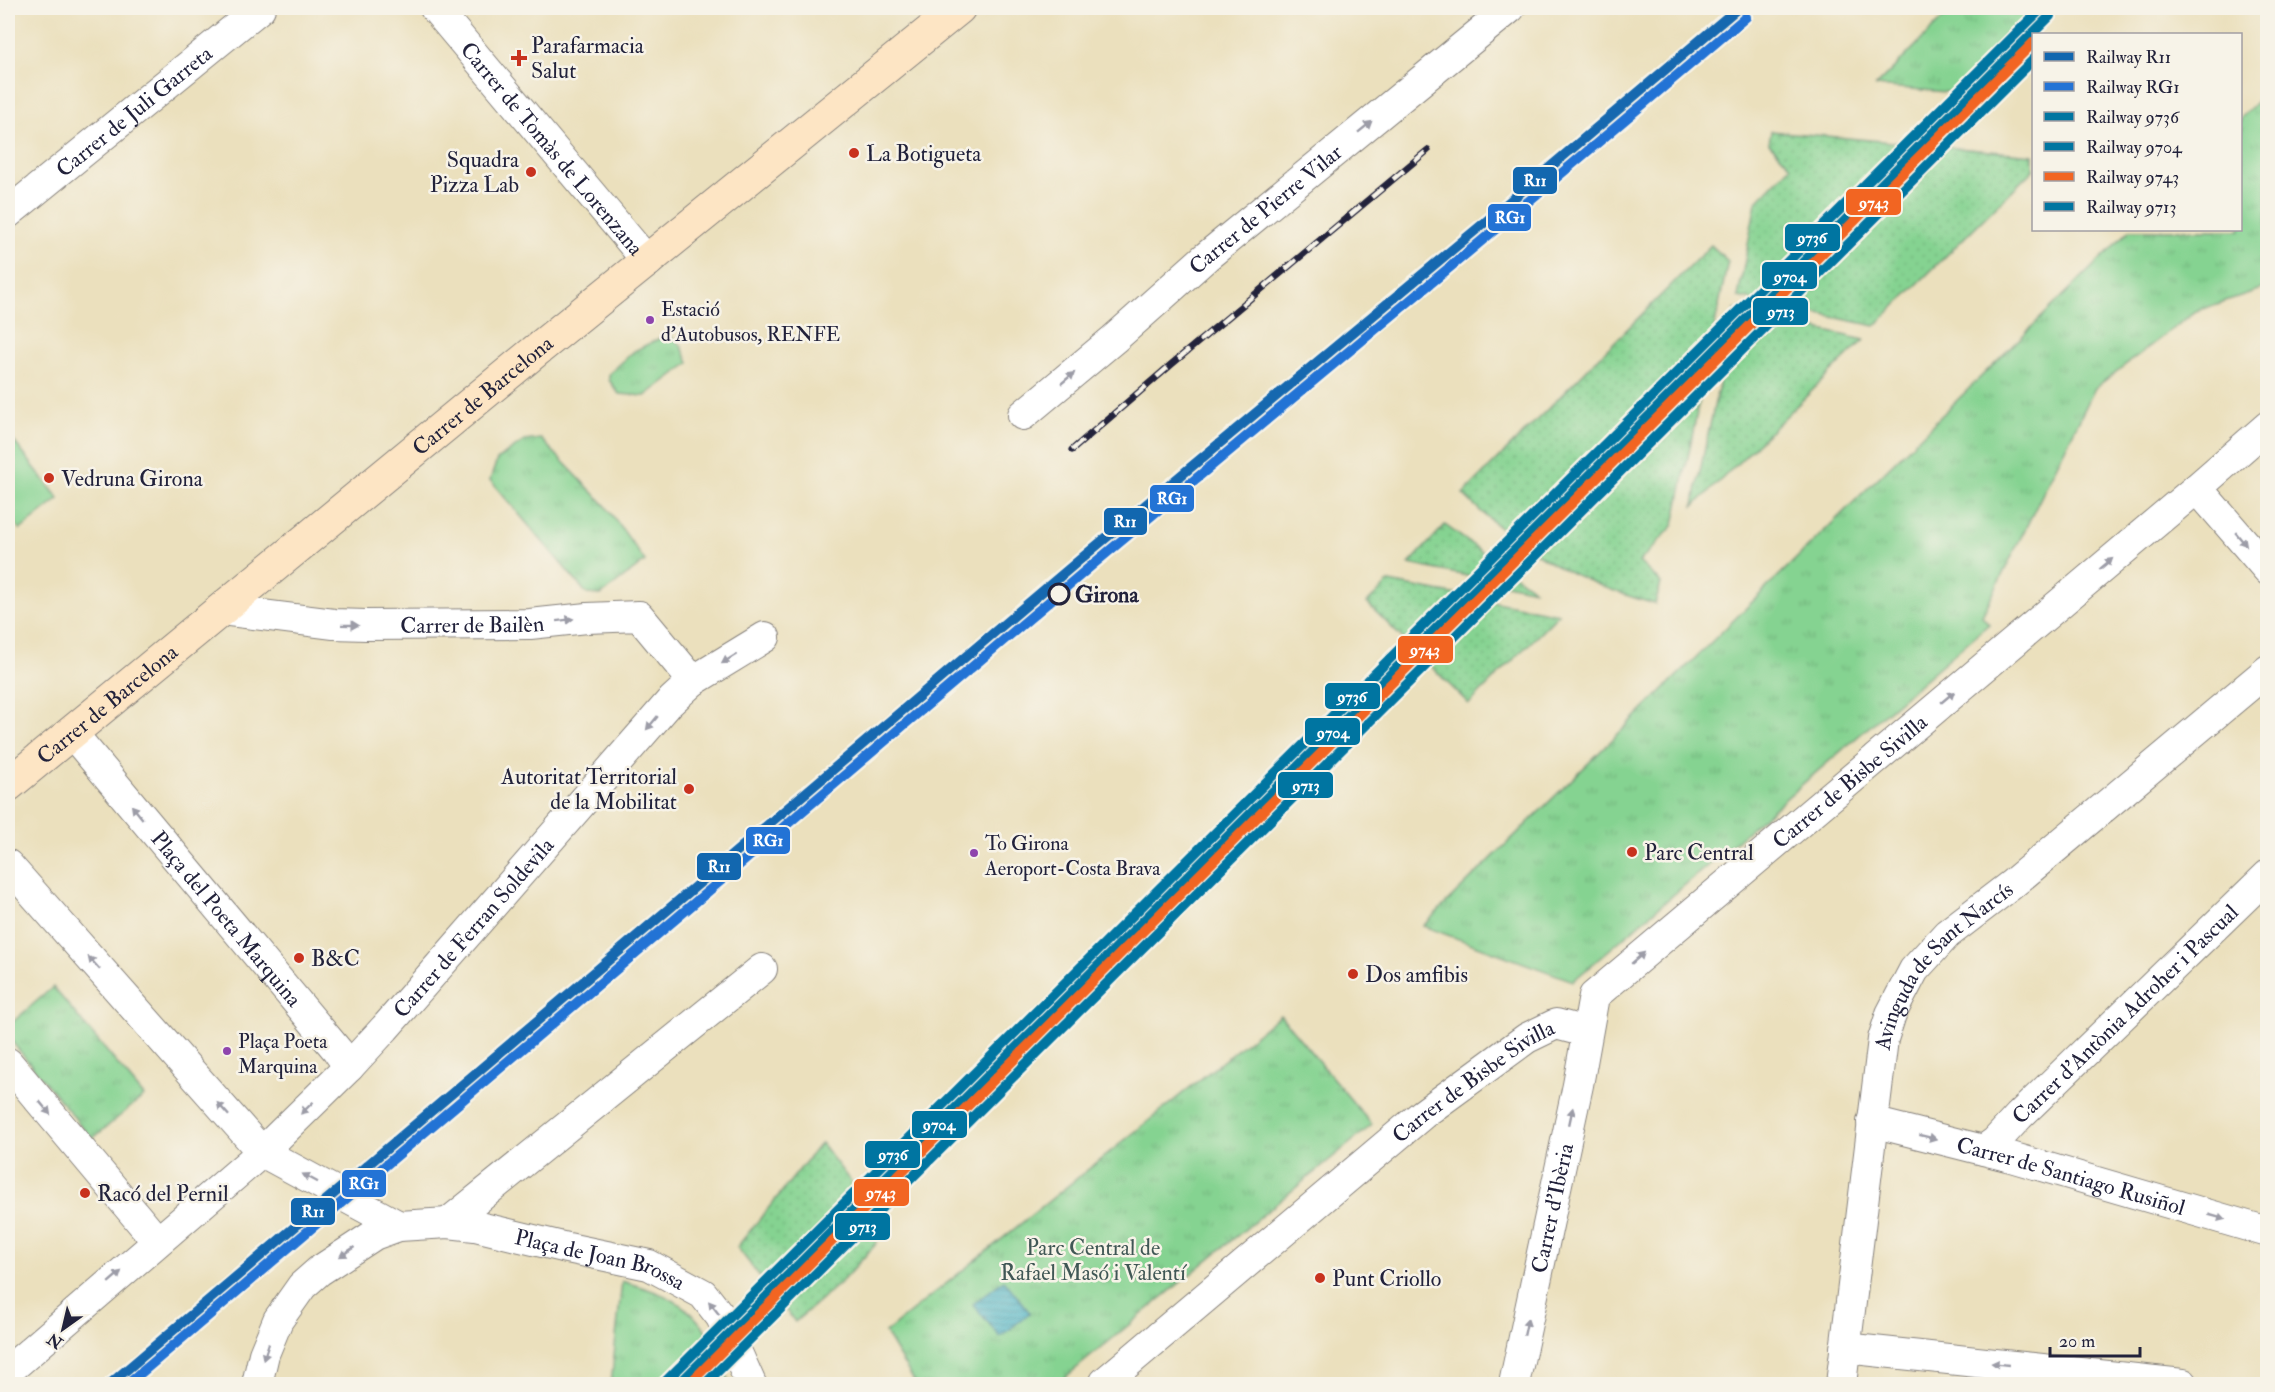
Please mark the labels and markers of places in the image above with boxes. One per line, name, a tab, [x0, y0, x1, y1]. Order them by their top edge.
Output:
place label: Parafarmacia Salut	[531, 32, 645, 85]
marker: Parafarmacia Salut	[512, 51, 526, 65]
place label: La Botigueta	[866, 140, 982, 168]
place label: Squadra Pizza Lab	[430, 146, 520, 199]
marker: La Botigueta	[847, 146, 861, 160]
marker: Squadra Pizza Lab	[524, 165, 538, 179]
place label: Estació d'Autobusos, RENFE	[661, 297, 840, 347]
marker: Estació d'Autobusos, RENFE	[644, 314, 656, 326]
place label: Vedruna Girona	[61, 465, 204, 493]
marker: Vedruna Girona	[42, 471, 56, 485]
place label: Girona	[1075, 581, 1139, 609]
marker: Girona	[1048, 583, 1070, 605]
place label: Autoritat Territorial de la Mobilitat	[500, 763, 677, 816]
marker: Autoritat Territorial de la Mobilitat	[682, 782, 696, 796]
place label: To Girona Aeroport-Costa Brava	[984, 831, 1161, 882]
place label: Parc Central	[1644, 839, 1754, 867]
marker: Parc Central	[1625, 845, 1639, 859]
marker: To Girona Aeroport-Costa Brava	[968, 847, 980, 859]
place label: B&C	[311, 945, 360, 973]
marker: B&C	[292, 951, 306, 965]
place label: Dos amfibis	[1365, 961, 1468, 989]
marker: Dos amfibis	[1346, 967, 1360, 981]
place label: Plaça Poeta Marquina	[238, 1029, 328, 1079]
marker: Plaça Poeta Marquina	[221, 1045, 233, 1057]
place label: Racó del Pernil	[97, 1180, 229, 1208]
marker: Racó del Pernil	[78, 1186, 92, 1200]
place label: Punt Criollo	[1332, 1265, 1441, 1293]
marker: Punt Criollo	[1313, 1271, 1327, 1285]

